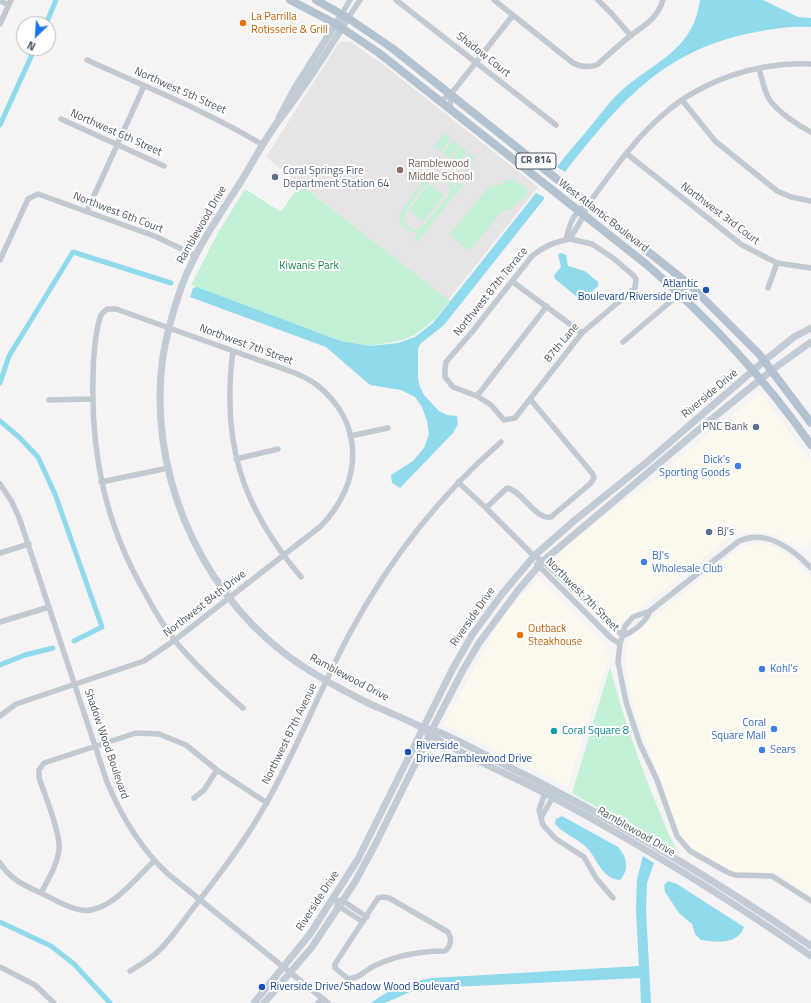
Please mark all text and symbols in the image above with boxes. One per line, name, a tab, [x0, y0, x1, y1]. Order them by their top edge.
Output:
place label: La Parrilla Rotisserie & Grill	[251, 10, 328, 36]
north arrow	[16, 16, 56, 56]
marker: La Parrilla Rotisserie & Grill	[238, 18, 248, 28]
street label: Shadow Court	[453, 30, 513, 80]
text: N	[25, 37, 38, 55]
street label: Northwest 5th Street	[132, 65, 228, 117]
street label: Northwest 6th Street	[68, 107, 164, 159]
road number: CR 814	[516, 153, 556, 169]
place label: Ramblewood Middle School	[408, 157, 473, 183]
place label: Coral Springs Fire Department Station 64	[283, 164, 389, 190]
marker: Ramblewood Middle School	[395, 165, 405, 175]
marker: Coral Springs Fire Department Station 64	[270, 172, 280, 182]
street label: West Atlantic Boulevard	[555, 177, 651, 255]
street label: Northwest 3rd Court	[678, 180, 762, 248]
street label: Ramblewood Drive	[174, 184, 230, 266]
street label: Northwest 6th Court	[71, 190, 165, 236]
street label: Northwest 87th Terrace	[451, 245, 531, 339]
park label: Kiwanis Park	[279, 259, 339, 273]
place label: Atlantic Boulevard/Riverside Drive	[578, 277, 698, 303]
marker: Atlantic Boulevard/Riverside Drive	[701, 285, 711, 295]
street label: 87th Lane	[542, 321, 582, 365]
street label: Northwest 7th Street	[197, 322, 295, 368]
street label: Riverside Drive	[679, 367, 741, 421]
place label: PNC Bank	[702, 420, 748, 434]
marker: PNC Bank	[751, 422, 761, 432]
place label: Dick's Sporting Goods	[659, 453, 730, 479]
marker: Dick's Sporting Goods	[733, 461, 743, 471]
place label: BJ's	[717, 525, 734, 539]
marker: BJ's	[704, 527, 714, 537]
place label: BJ's Wholesale Club	[652, 549, 723, 575]
street label: Northwest 7th Street	[542, 555, 622, 635]
marker: BJ's Wholesale Club	[639, 557, 649, 567]
street label: Northwest 84th Drive	[161, 568, 249, 640]
street label: Riverside Drive	[448, 585, 498, 649]
place label: Outback Steakhouse	[528, 622, 582, 648]
marker: Outback Steakhouse	[515, 630, 525, 640]
street label: Ramblewood Drive	[307, 652, 391, 704]
place label: Kohl's	[770, 662, 798, 676]
marker: Kohl's	[757, 664, 767, 674]
street label: Northwest 87th Avenue	[260, 681, 320, 787]
street label: Shadow Wood Boulevard	[81, 687, 131, 801]
place label: Coral Square Mall	[711, 716, 766, 742]
place label: Coral Square 8	[562, 724, 629, 738]
marker: Coral Square Mall	[769, 724, 779, 734]
marker: Coral Square 8	[549, 726, 559, 736]
place label: Riverside Drive/Ramblewood Drive	[416, 739, 532, 765]
place label: Sears	[770, 743, 796, 757]
marker: Sears	[757, 745, 767, 755]
marker: Riverside Drive/Ramblewood Drive	[403, 747, 413, 757]
street label: Ramblewood Drive	[595, 804, 677, 860]
street label: Riverside Drive	[294, 868, 342, 934]
place label: Riverside Drive/Shadow Wood Boulevard	[270, 980, 459, 994]
marker: Riverside Drive/Shadow Wood Boulevard	[257, 982, 267, 992]

